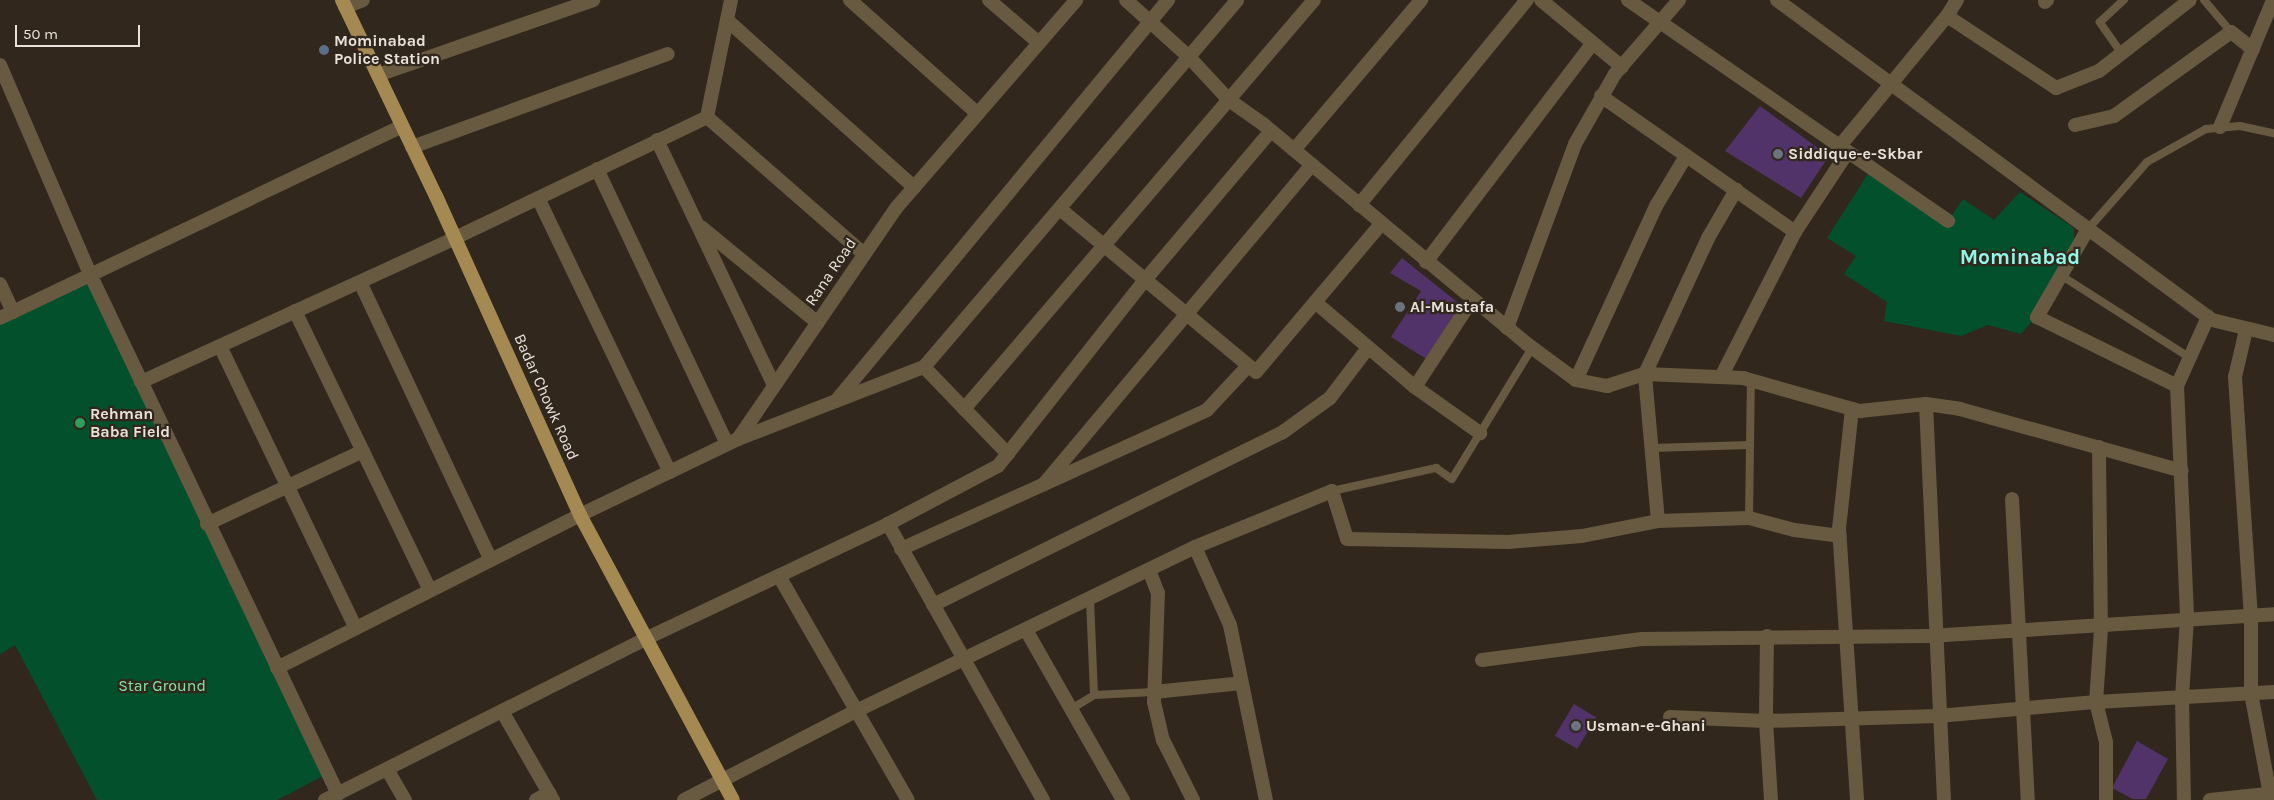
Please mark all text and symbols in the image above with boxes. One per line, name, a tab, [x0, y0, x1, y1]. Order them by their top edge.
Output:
scale bar	[18, 15, 142, 47]
text: 50 m	[23, 25, 58, 43]
place label: Mominabad Police Station	[334, 31, 440, 69]
marker: Mominabad Police Station	[318, 44, 330, 56]
place label: Siddique-e-Skbar	[1788, 144, 1922, 164]
marker: Siddique-e-Skbar	[1772, 148, 1784, 160]
street label: Rana Road	[801, 234, 861, 310]
district label: Mominabad	[1960, 244, 2080, 270]
place label: Al-Mustafa	[1410, 297, 1494, 317]
marker: Al-Mustafa	[1394, 301, 1406, 313]
street label: Badar Chowk Road	[510, 331, 582, 463]
place label: Rehman Baba Field	[90, 404, 170, 442]
marker: Rehman Baba Field	[74, 417, 86, 429]
park label: Star Ground	[118, 676, 206, 696]
place label: Usman-e-Ghani	[1586, 716, 1706, 736]
marker: Usman-e-Ghani	[1570, 720, 1582, 732]

